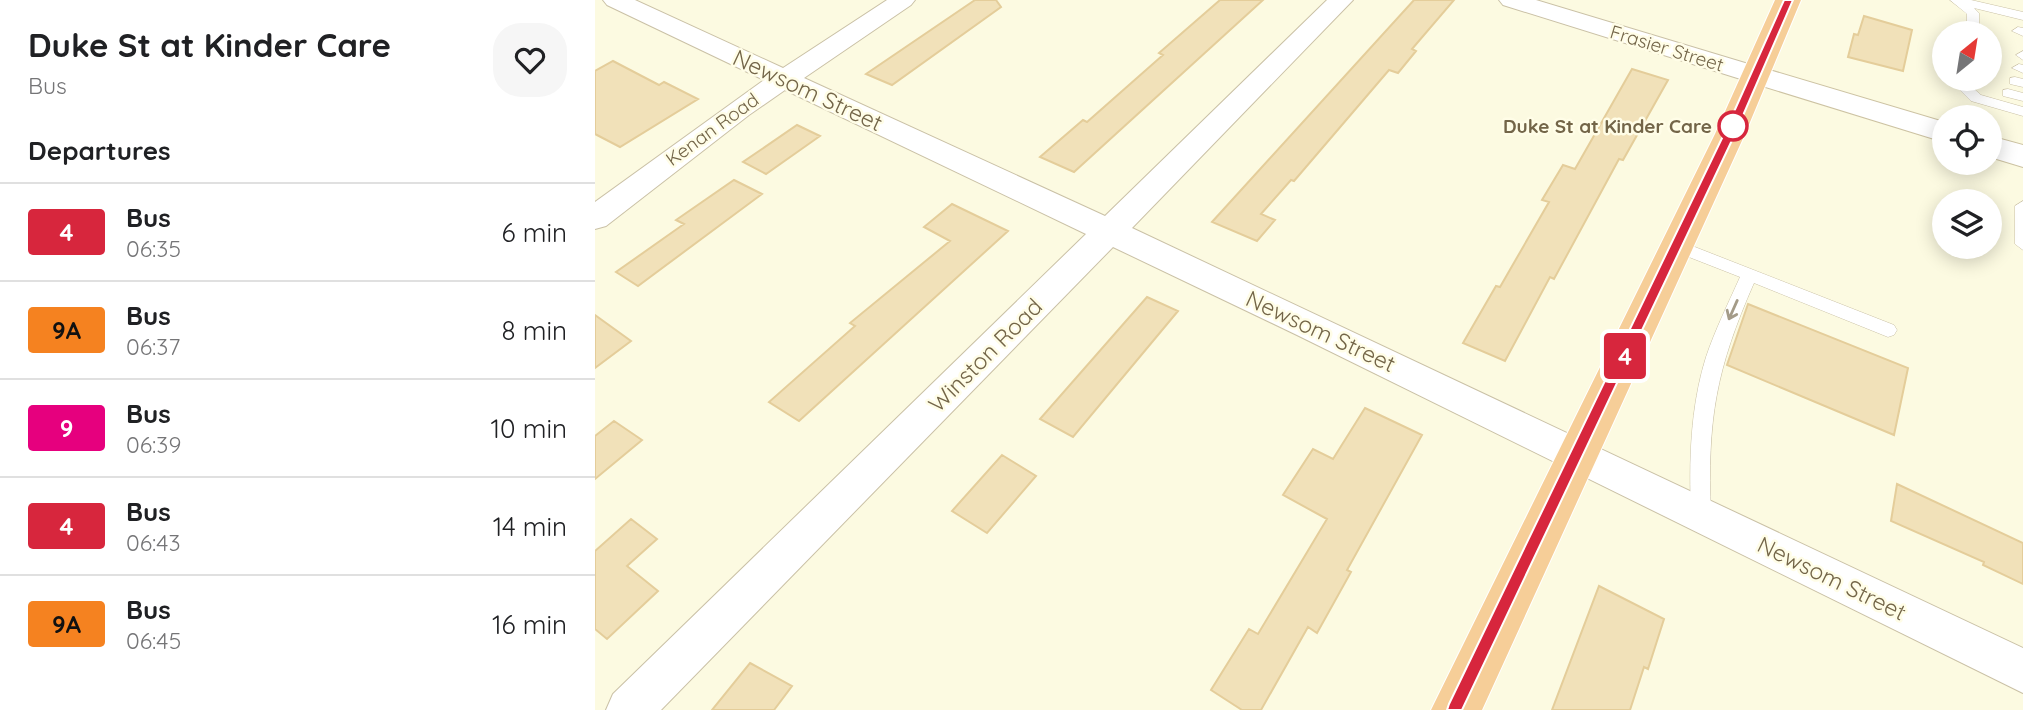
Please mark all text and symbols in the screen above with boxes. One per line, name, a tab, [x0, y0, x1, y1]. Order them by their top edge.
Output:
street label: Frasier Street	[1607, 19, 1727, 77]
north arrow	[1932, 21, 2002, 91]
map controls	[1932, 21, 2002, 259]
button: heart	[493, 23, 567, 97]
text: Duke St at Kinder Care	[28, 24, 391, 65]
street label: Newsom Street	[729, 43, 888, 137]
text: Bus	[28, 71, 67, 100]
street label: Kenan Road	[661, 87, 763, 171]
button: locate	[1932, 105, 2002, 175]
marker: Duke St at Kinder Care	[1718, 111, 1748, 141]
place label: Duke St at Kinder Care	[1503, 114, 1712, 138]
text: Departures	[28, 134, 171, 167]
button: layers	[1932, 189, 2002, 259]
text: Bus	[126, 201, 171, 234]
text: 6 min	[502, 216, 567, 249]
text: 4	[59, 217, 74, 247]
text: 06:35	[126, 234, 181, 263]
street label: Newsom Street	[1242, 284, 1401, 378]
street label: Winston Road	[922, 292, 1048, 418]
text: Bus	[126, 299, 171, 332]
one-way arrow	[1726, 299, 1739, 321]
text: 8 min	[502, 314, 567, 347]
text: 9A	[52, 315, 81, 345]
text: 06:37	[126, 332, 180, 361]
line badge: 4	[1602, 333, 1648, 379]
text: 4	[1618, 341, 1632, 371]
text: Bus	[126, 397, 171, 430]
text: 10 min	[491, 412, 567, 445]
text: 9	[60, 413, 73, 443]
text: 06:39	[126, 430, 181, 459]
text: Bus	[126, 495, 171, 528]
text: 14 min	[493, 510, 567, 543]
text: 4	[59, 511, 74, 541]
text: 06:43	[126, 528, 181, 557]
street label: Newsom Street	[1753, 530, 1911, 627]
text: Bus	[126, 593, 171, 626]
text: 16 min	[492, 608, 567, 641]
text: 9A	[52, 609, 81, 639]
text: 06:45	[126, 626, 181, 655]

